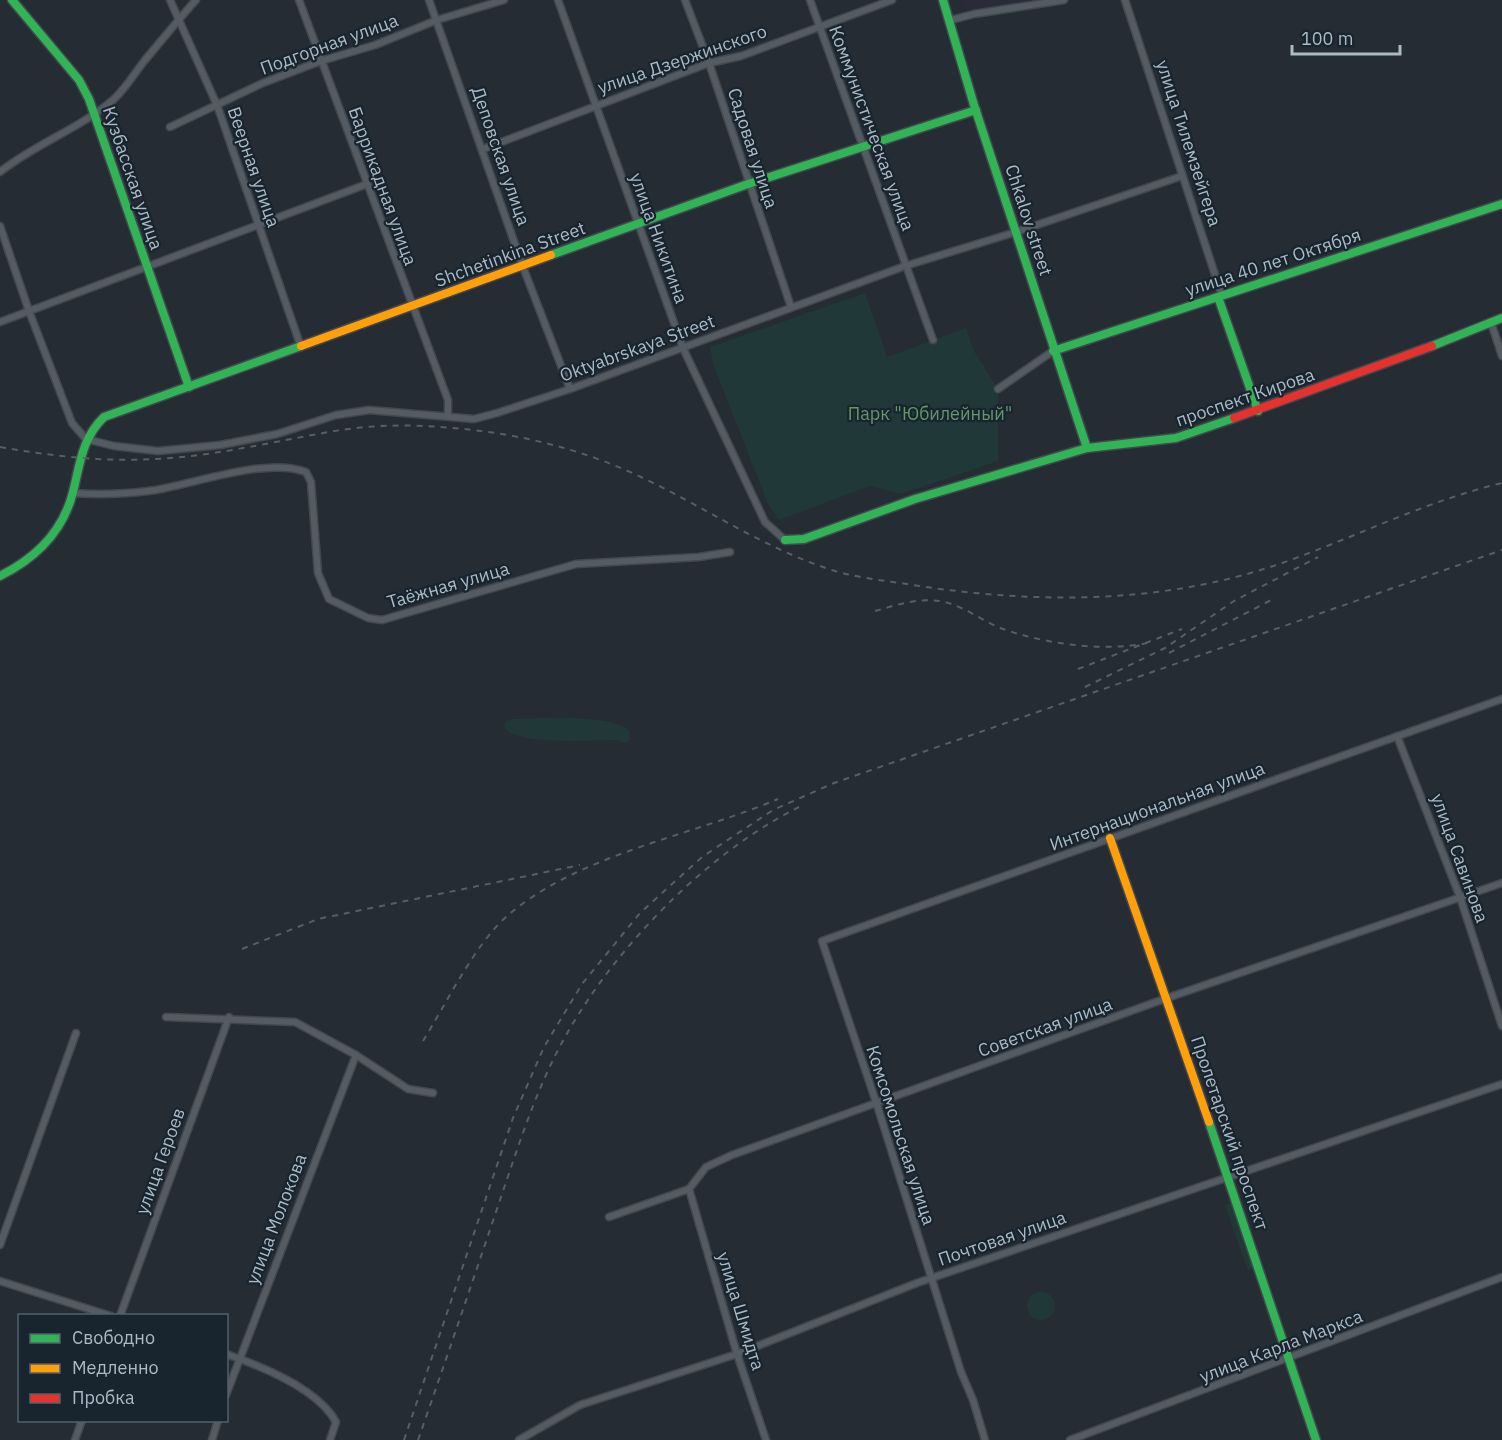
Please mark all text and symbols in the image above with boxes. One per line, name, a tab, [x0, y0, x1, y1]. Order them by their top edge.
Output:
street label: Подгорная улица	[257, 8, 402, 80]
scale bar	[1292, 18, 1400, 56]
street label: улица Дзержинского	[594, 19, 770, 99]
street label: Коммунистическая улица	[824, 22, 920, 234]
text: 100 m	[1301, 27, 1353, 50]
street label: улица Тилемзейгера	[1151, 57, 1227, 230]
street label: Деповская улица	[466, 84, 536, 229]
street label: Садовая улица	[723, 85, 783, 212]
street label: Кузбасская улица	[98, 103, 168, 253]
street label: Веерная улица	[223, 104, 285, 231]
street label: Баррикадная улица	[344, 104, 422, 269]
street label: Chkalov street	[1000, 161, 1058, 279]
street label: улица Никитина	[625, 170, 693, 307]
street label: Shchetinkina Street	[432, 216, 588, 292]
street label: улица 40 лет Октября	[1182, 223, 1364, 301]
street label: Oktyabrskaya Street	[556, 309, 718, 387]
street label: проспект Кирова	[1173, 362, 1318, 432]
park label: Парк "Юбилейный"	[848, 402, 1012, 425]
street label: Таёжная улица	[384, 556, 512, 613]
street label: Интернациональная улица	[1046, 756, 1268, 856]
street label: улица Савинова	[1426, 790, 1494, 926]
street label: Советская улица	[975, 992, 1116, 1062]
street label: Пролетарский проспект	[1186, 1033, 1274, 1234]
street label: Комсомольская улица	[861, 1042, 941, 1228]
street label: улица Героев	[130, 1105, 190, 1217]
street label: улица Молокова	[240, 1150, 312, 1288]
street label: Почтовая улица	[935, 1205, 1069, 1271]
street label: улица Шмидта	[712, 1249, 770, 1373]
street label: улица Карла Маркса	[1196, 1304, 1366, 1388]
legend	[18, 1314, 228, 1422]
text: Свободно	[72, 1326, 155, 1349]
text: Медленно	[72, 1356, 159, 1379]
text: Пробка	[72, 1386, 135, 1409]

